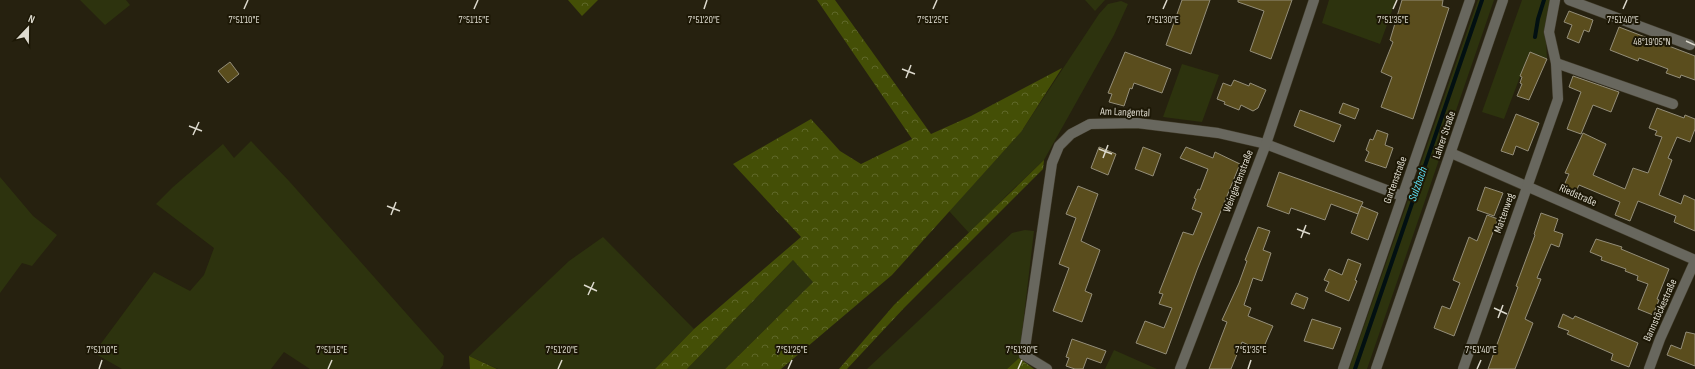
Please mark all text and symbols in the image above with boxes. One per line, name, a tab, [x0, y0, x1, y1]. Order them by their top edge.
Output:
north arrow	[8, 8, 48, 48]
text: N	[26, 12, 37, 26]
text: 7°51'10"E	[228, 14, 260, 26]
text: 7°51'15"E	[459, 14, 489, 26]
text: 7°51'20"E	[688, 14, 720, 26]
text: 7°51'25"E	[917, 14, 949, 26]
text: 7°51'30"E	[1147, 14, 1179, 26]
text: 7°51'35"E	[1377, 14, 1409, 26]
text: 7°51'40"E	[1607, 14, 1639, 26]
text: 48°19'05"N	[1633, 36, 1671, 48]
street label: Am Langental	[1099, 105, 1150, 119]
street label: Lahrer Straße	[1430, 109, 1458, 161]
street label: Weingartenstraße	[1220, 148, 1256, 214]
street label: Gartenstraße	[1381, 155, 1409, 205]
water label: Sulzbach	[1405, 165, 1431, 203]
street label: Riedstraße	[1557, 181, 1599, 209]
street label: Mattenweg	[1491, 191, 1517, 235]
street label: Bannstöckestraße	[1640, 277, 1680, 343]
text: 7°51'10"E	[86, 344, 118, 356]
text: 7°51'15"E	[317, 344, 347, 356]
text: 7°51'20"E	[546, 344, 578, 356]
text: 7°51'25"E	[776, 344, 808, 356]
text: 7°51'30"E	[1006, 344, 1038, 356]
text: 7°51'35"E	[1235, 344, 1267, 356]
text: 7°51'40"E	[1465, 344, 1497, 356]

